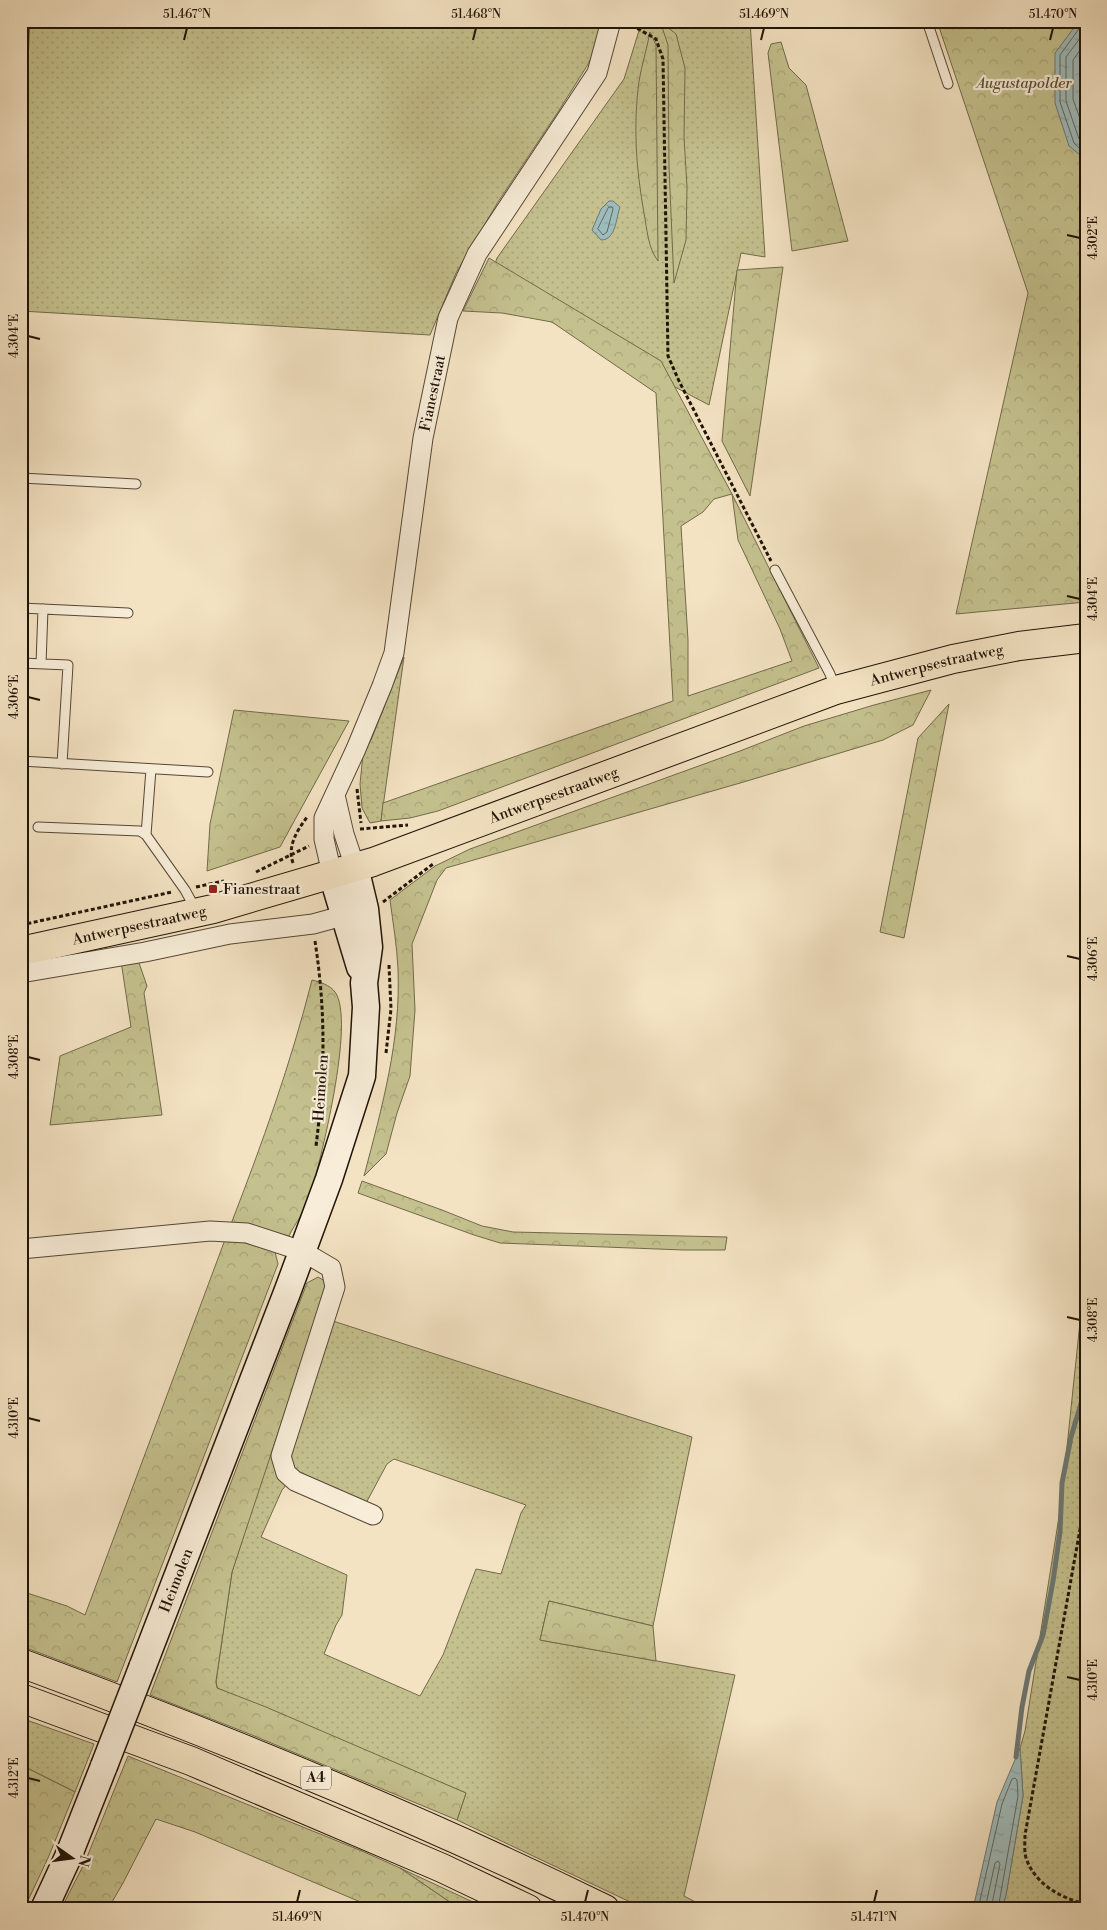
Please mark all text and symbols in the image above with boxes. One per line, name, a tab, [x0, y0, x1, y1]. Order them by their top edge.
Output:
text: 51.467°N	[163, 7, 211, 22]
text: 51.468°N	[451, 7, 501, 22]
text: 51.469°N	[739, 7, 789, 22]
text: 51.470°N	[1029, 7, 1077, 22]
park label: Augustapolder	[974, 74, 1072, 93]
text: 4.302°E	[1086, 216, 1101, 260]
text: 4.304°E	[7, 314, 22, 358]
street label: Fianestraat	[415, 352, 450, 433]
text: 4.304°E	[1086, 577, 1101, 621]
street label: Antwerpsestraatweg	[867, 640, 1005, 690]
text: 4.306°E	[7, 675, 22, 719]
street label: Antwerpsestraatweg	[485, 762, 621, 828]
place label: Fianestraat	[223, 880, 301, 899]
marker: Fianestraat	[207, 883, 219, 895]
street label: Antwerpsestraatweg	[69, 901, 208, 949]
text: 4.306°E	[1086, 937, 1101, 981]
text: 4.308°E	[7, 1035, 22, 1079]
street label: Heimolen	[309, 1054, 333, 1122]
text: 4.308°E	[1086, 1298, 1101, 1342]
text: 4.310°E	[7, 1397, 22, 1439]
street label: Heimolen	[155, 1546, 197, 1615]
text: 4.310°E	[1086, 1659, 1101, 1701]
text: 4.312°E	[7, 1757, 22, 1799]
road number: A4	[301, 1766, 331, 1790]
north arrow	[48, 1832, 98, 1882]
text: N	[74, 1853, 94, 1868]
text: 51.469°N	[272, 1910, 322, 1925]
text: 51.470°N	[561, 1910, 609, 1925]
text: 51.471°N	[851, 1910, 897, 1925]

